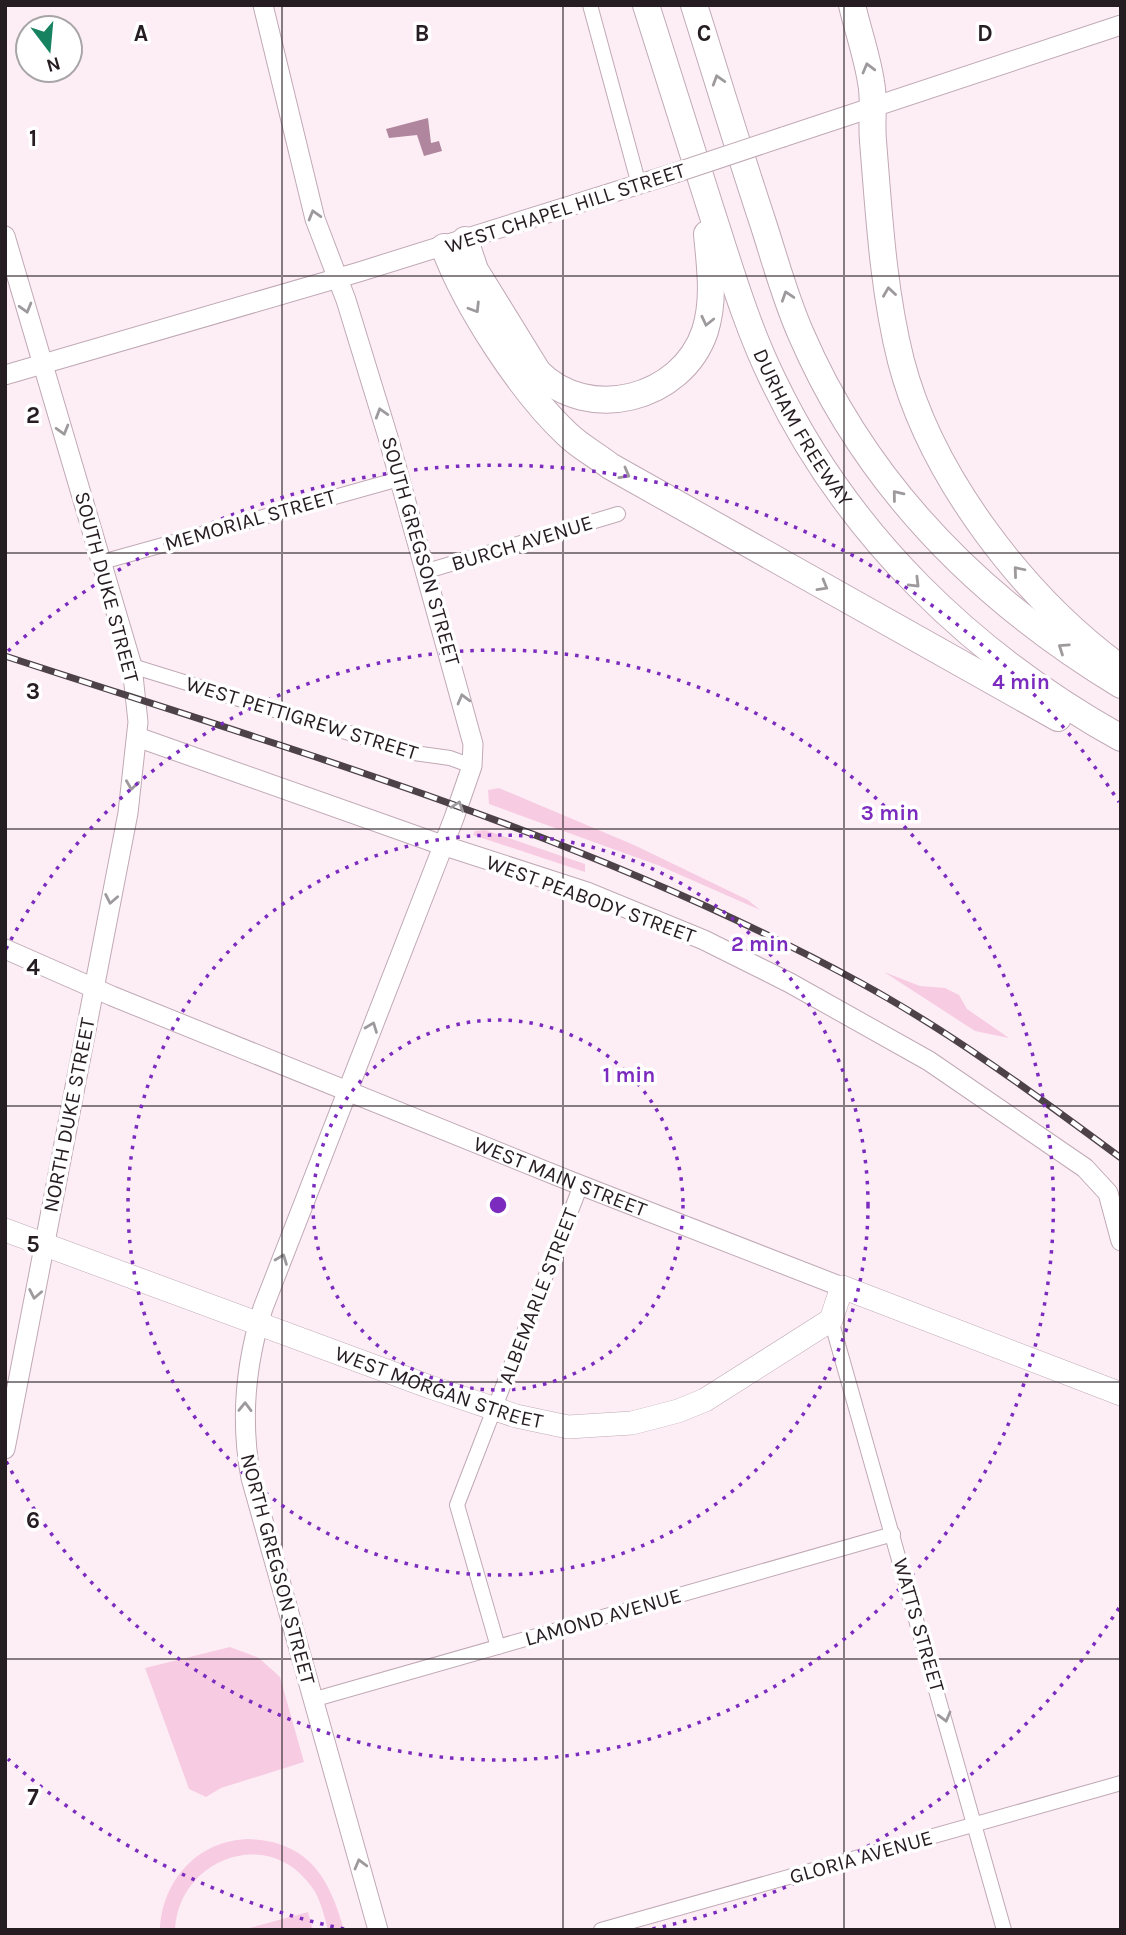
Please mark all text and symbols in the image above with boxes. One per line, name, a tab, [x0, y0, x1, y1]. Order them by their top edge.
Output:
north arrow	[14, 14, 84, 84]
text: A	[134, 20, 148, 47]
text: B	[415, 20, 429, 47]
text: C	[697, 20, 711, 47]
text: D	[977, 20, 993, 47]
text: N	[44, 52, 63, 77]
one-way arrow	[861, 62, 876, 74]
one-way arrow	[711, 74, 726, 86]
text: 1	[29, 125, 37, 152]
street label: WEST CHAPEL HILL STREET	[442, 158, 688, 258]
one-way arrow	[308, 209, 323, 221]
one-way arrow	[882, 287, 897, 298]
one-way arrow	[781, 291, 795, 303]
one-way arrow	[466, 300, 479, 313]
one-way arrow	[18, 301, 32, 313]
one-way arrow	[700, 315, 715, 327]
street label: DURHAM FREEWAY	[748, 345, 858, 511]
text: 2	[26, 402, 40, 429]
one-way arrow	[375, 407, 390, 419]
one-way arrow	[54, 424, 69, 436]
street label: SOUTH GREGSON STREET	[377, 434, 465, 669]
one-way arrow	[618, 466, 630, 479]
street label: MEMORIAL STREET	[162, 484, 339, 556]
street label: SOUTH DUKE STREET	[70, 489, 144, 686]
one-way arrow	[892, 490, 905, 502]
street label: BURCH AVENUE	[448, 510, 596, 576]
one-way arrow	[1014, 566, 1026, 579]
one-way arrow	[907, 575, 920, 588]
one-way arrow	[815, 578, 828, 591]
one-way arrow	[1058, 643, 1071, 656]
text: 4 min	[992, 670, 1050, 694]
street label: WEST PETTIGREW STREET	[183, 671, 421, 765]
text: 3	[26, 678, 40, 705]
one-way arrow	[456, 693, 471, 705]
one-way arrow	[125, 779, 140, 790]
one-way arrow	[450, 800, 464, 812]
text: 3 min	[861, 801, 919, 825]
street label: WEST PEABODY STREET	[483, 850, 699, 948]
one-way arrow	[104, 893, 119, 905]
text: 2 min	[731, 932, 789, 956]
text: 4	[26, 954, 40, 981]
street label: NORTH DUKE STREET	[38, 1015, 100, 1214]
one-way arrow	[364, 1021, 378, 1033]
text: 1 min	[603, 1063, 655, 1087]
street label: WEST MAIN STREET	[470, 1131, 651, 1222]
centre of rings	[486, 1193, 510, 1217]
street label: ALBEMARLE STREET	[493, 1204, 583, 1387]
text: 5	[26, 1231, 40, 1258]
one-way arrow	[274, 1254, 288, 1266]
one-way arrow	[28, 1288, 43, 1300]
street label: WEST MORGAN STREET	[332, 1341, 546, 1433]
one-way arrow	[237, 1401, 253, 1412]
street label: NORTH GREGSON STREET	[236, 1451, 320, 1687]
text: 6	[26, 1507, 40, 1534]
street label: WATTS STREET	[888, 1555, 950, 1695]
street label: LAMOND AVENUE	[522, 1583, 684, 1651]
one-way arrow	[937, 1711, 951, 1723]
text: 7	[27, 1784, 39, 1811]
street label: GLORIA AVENUE	[787, 1825, 935, 1889]
one-way arrow	[354, 1858, 368, 1870]

